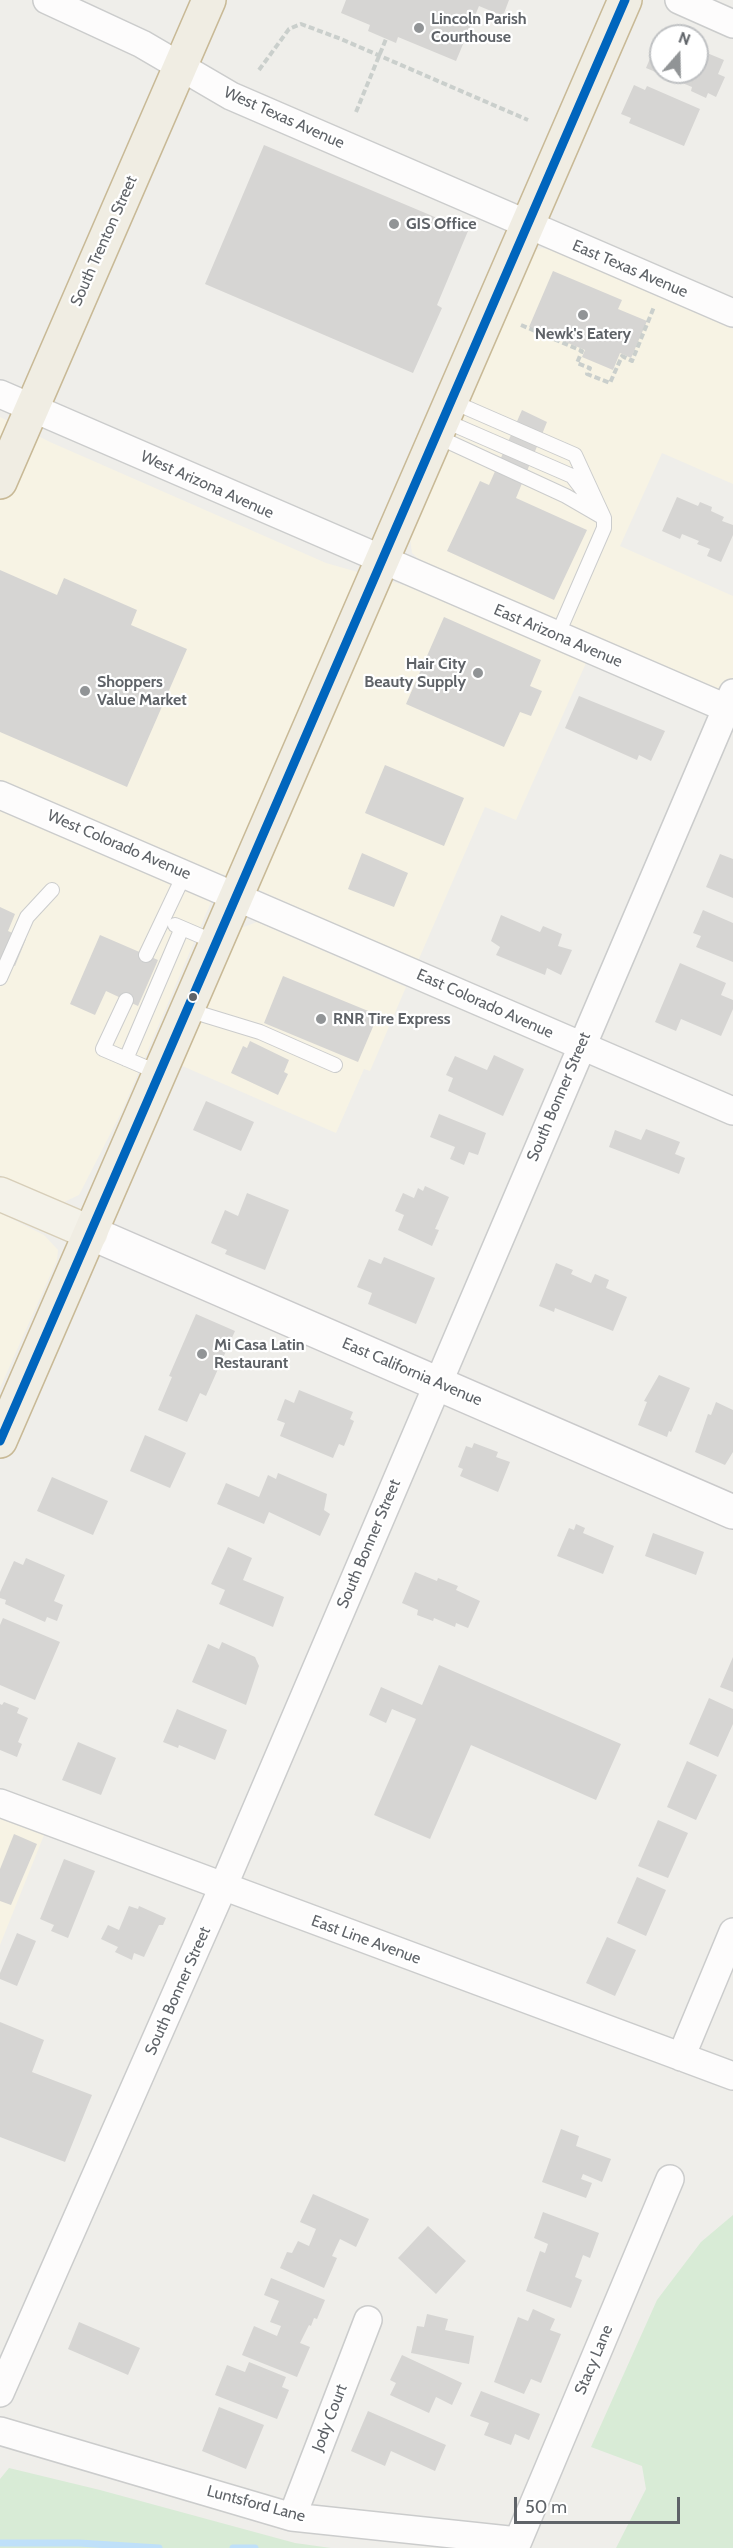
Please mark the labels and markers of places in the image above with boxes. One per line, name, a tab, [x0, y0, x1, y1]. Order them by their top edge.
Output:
place label: Lincoln Parish Courthouse	[431, 9, 527, 47]
marker: Lincoln Parish Courthouse	[412, 21, 426, 35]
place label: GIS Office	[406, 214, 476, 234]
marker: GIS Office	[387, 217, 401, 231]
marker: Newk's Eatery	[576, 308, 590, 322]
place label: Newk's Eatery	[535, 324, 631, 344]
place label: Hair City Beauty Supply	[364, 654, 466, 692]
marker: Hair City Beauty Supply	[471, 666, 485, 680]
place label: Shoppers Value Market	[97, 672, 187, 710]
marker: Shoppers Value Market	[78, 684, 92, 698]
unlabelled marker	[187, 991, 199, 1003]
place label: RNR Tire Express	[333, 1009, 451, 1029]
marker: RNR Tire Express	[314, 1012, 328, 1026]
place label: Mi Casa Latin Restaurant	[214, 1335, 305, 1373]
marker: Mi Casa Latin Restaurant	[195, 1347, 209, 1361]

